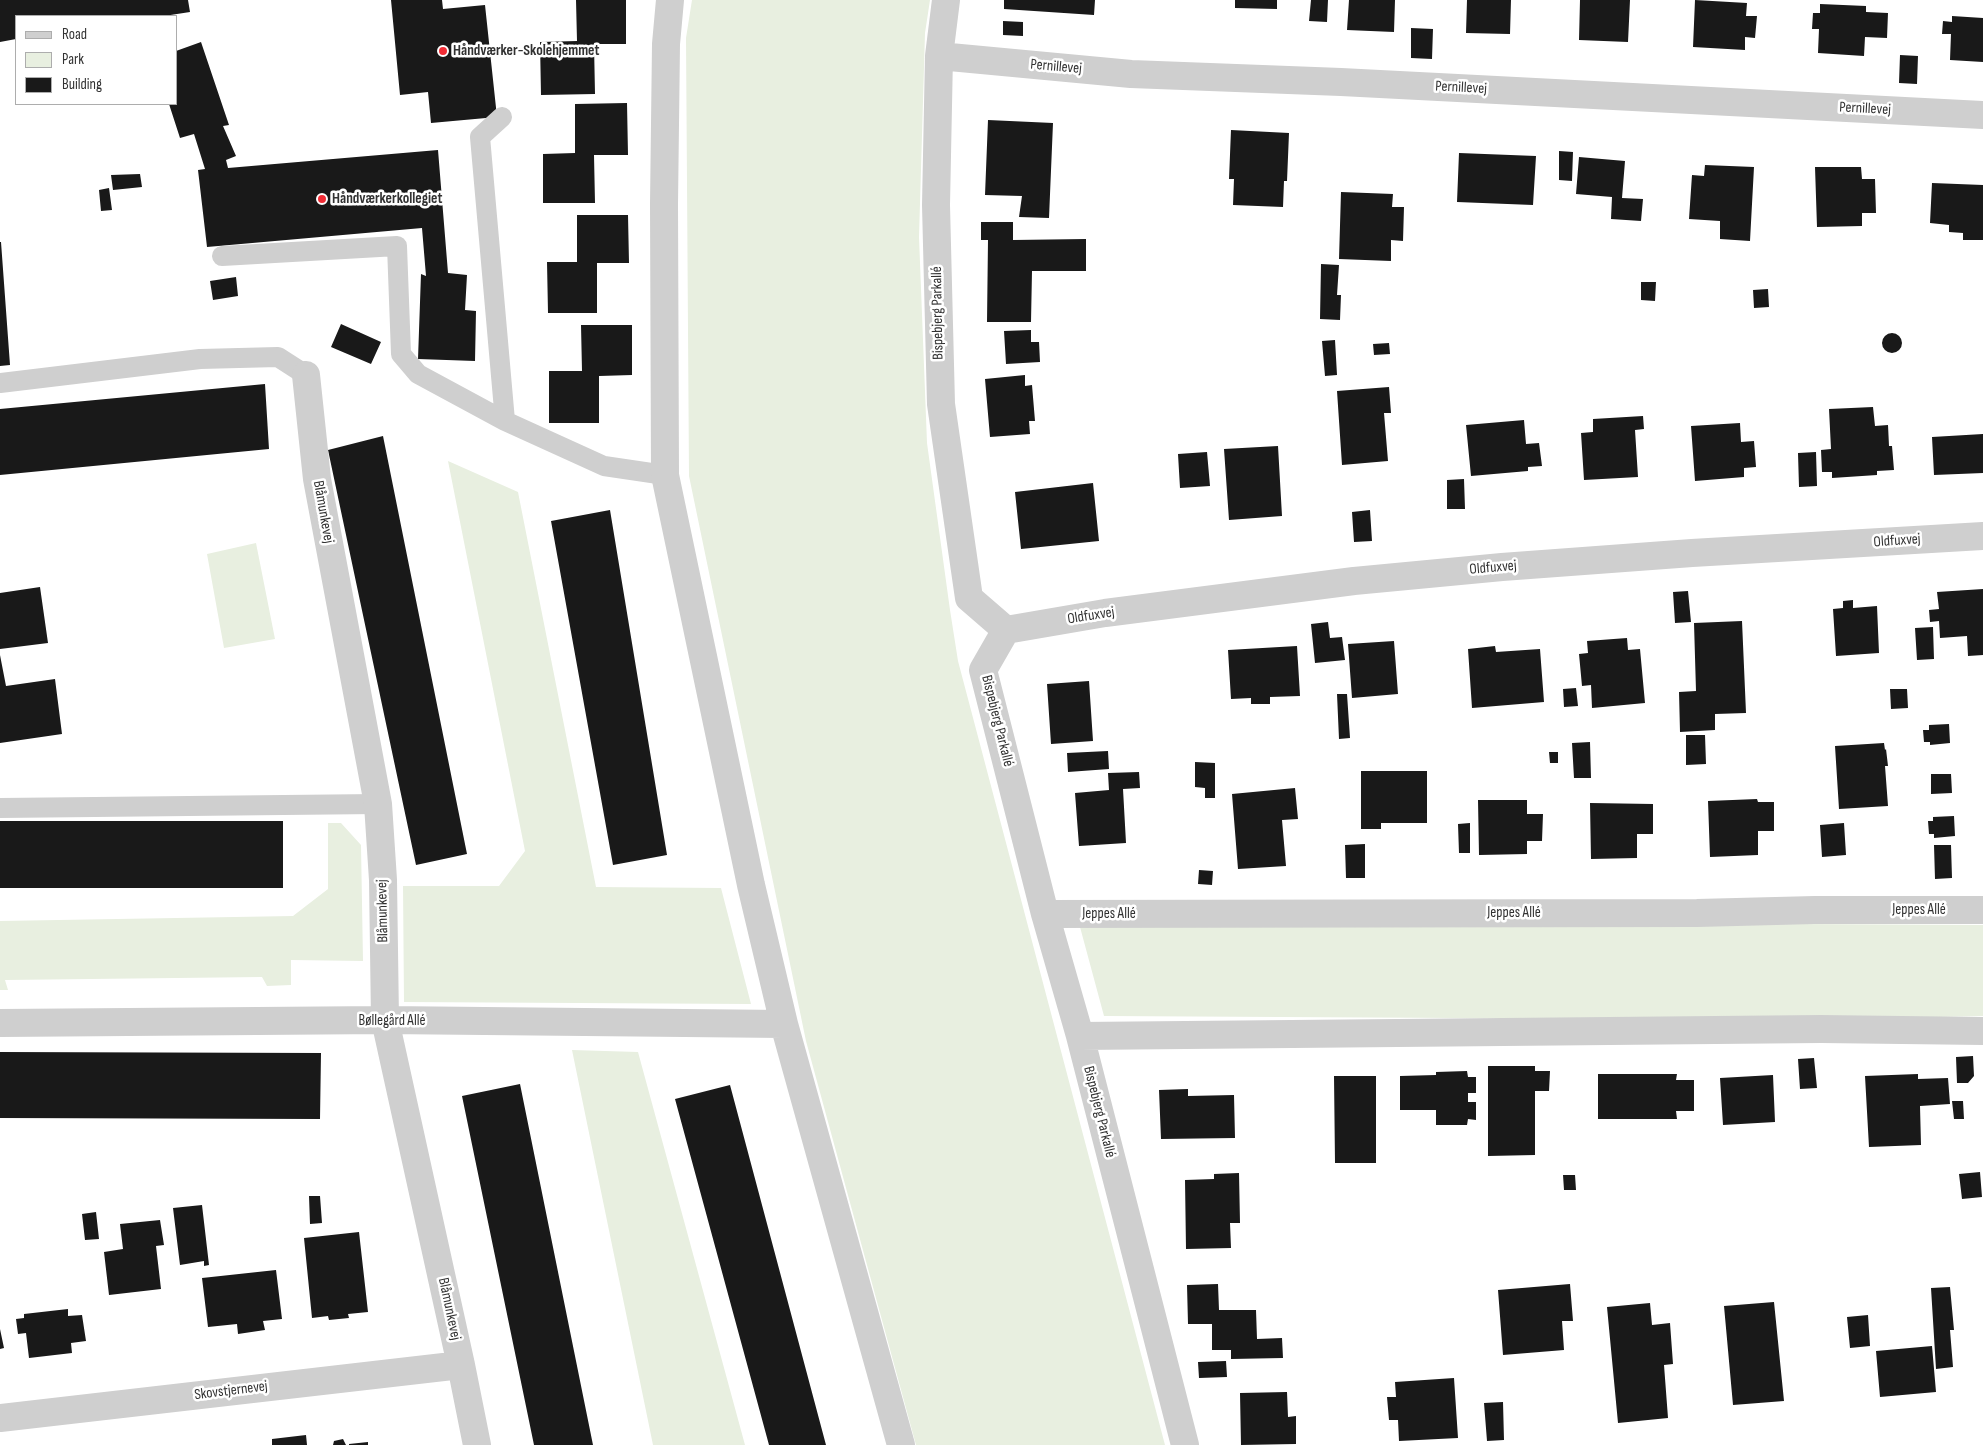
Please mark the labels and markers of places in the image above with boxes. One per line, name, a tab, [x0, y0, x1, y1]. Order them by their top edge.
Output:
place label: Håndværker-Skolehjemmet	[453, 42, 599, 60]
marker: Håndværker-Skolehjemmet	[437, 45, 449, 57]
place label: Håndværkerkollegiet	[332, 190, 442, 208]
marker: Håndværkerkollegiet	[316, 193, 328, 205]

